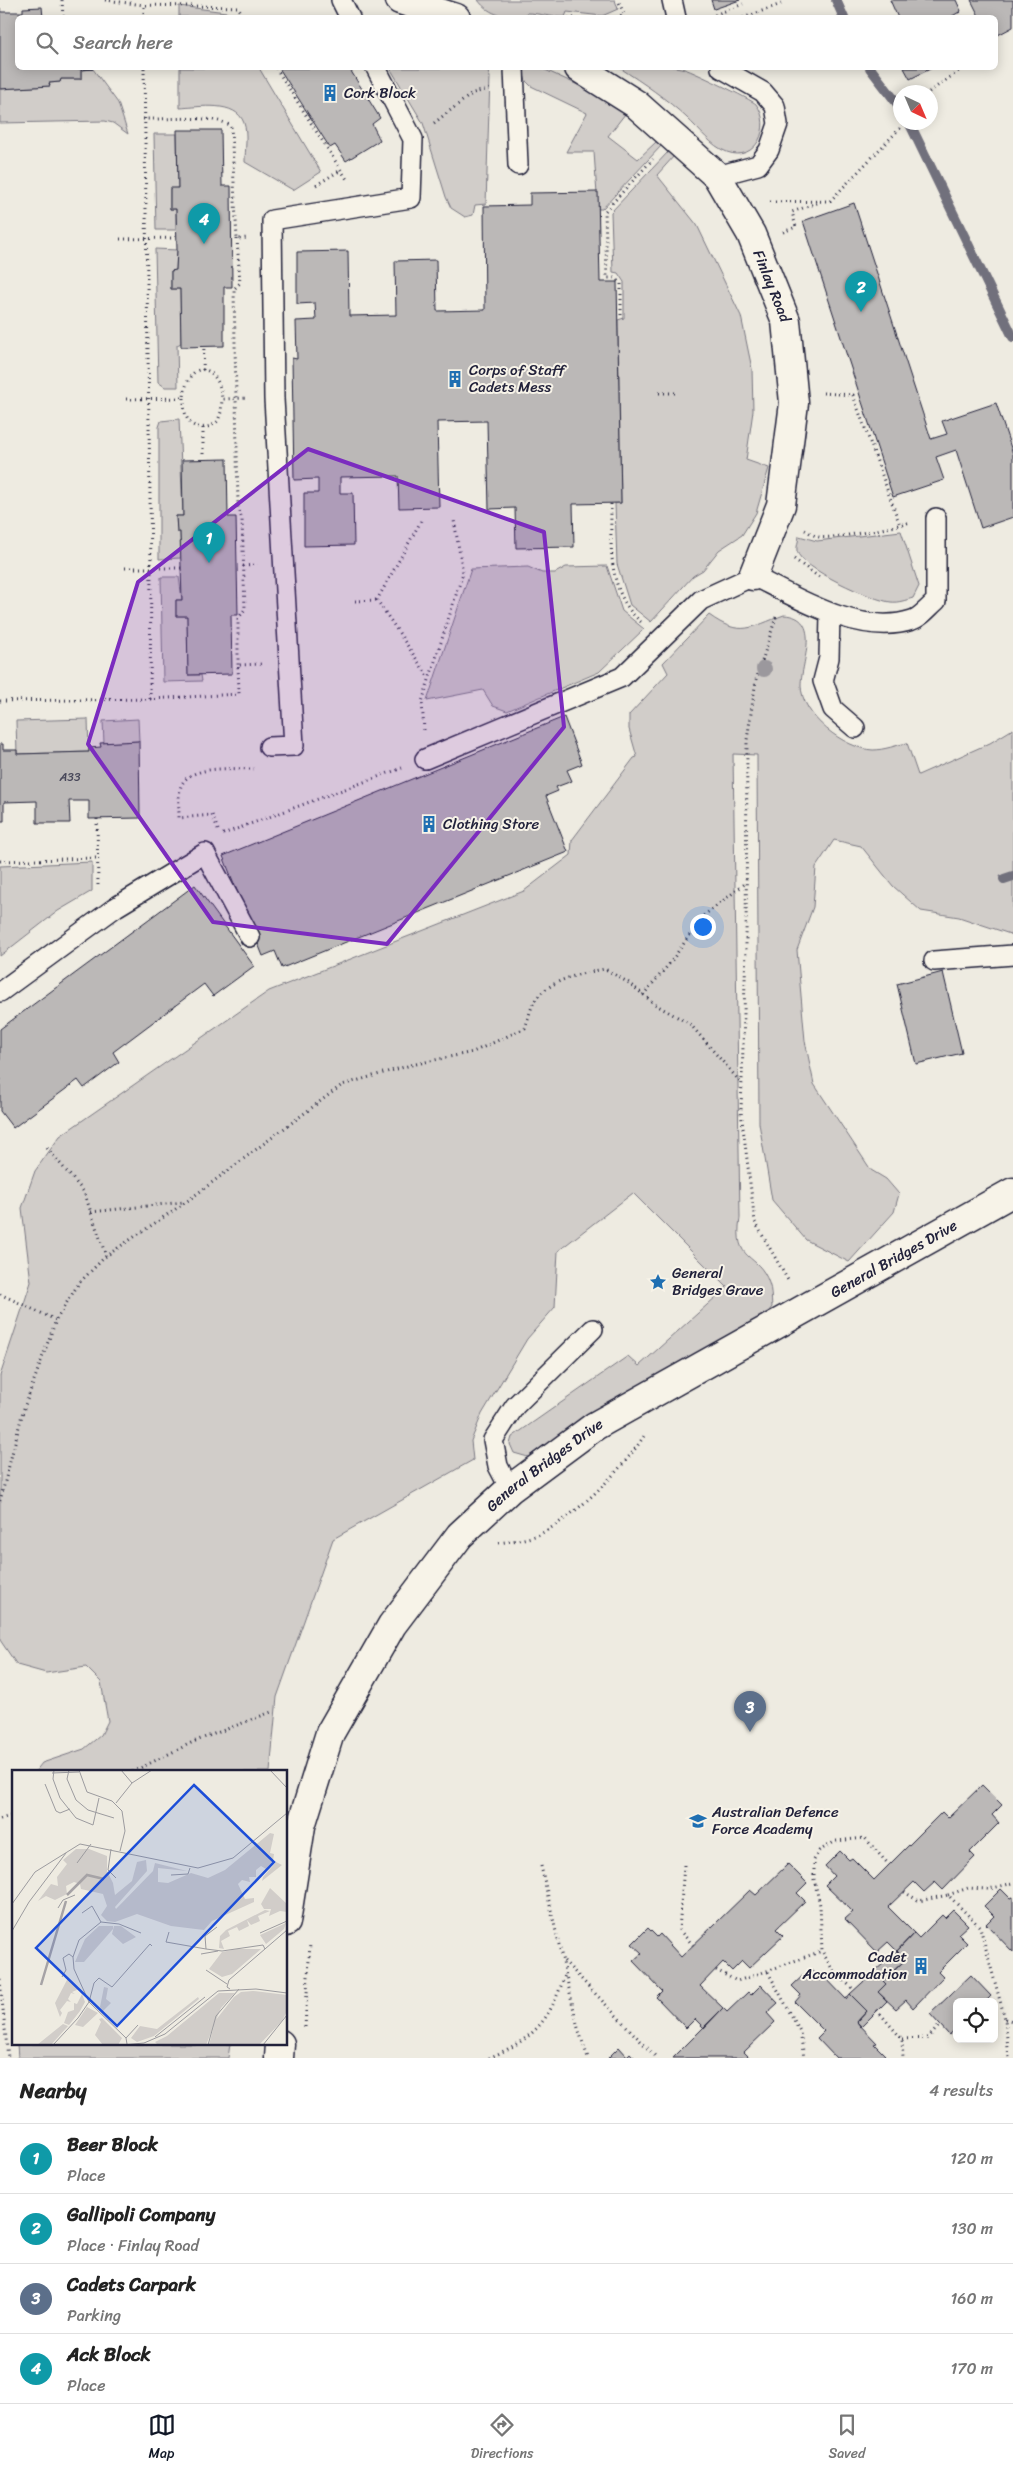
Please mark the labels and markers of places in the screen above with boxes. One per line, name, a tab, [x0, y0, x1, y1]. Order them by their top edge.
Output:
place label: Cork Block	[344, 80, 416, 106]
building icon: Cork Block	[320, 83, 340, 103]
pin: 4	[188, 203, 220, 244]
pin: 2	[845, 271, 877, 312]
place label: Corps of Staff Cadets Mess	[469, 357, 568, 400]
building icon: Corps of Staff Cadets Mess	[445, 369, 465, 389]
pin: 1	[193, 522, 225, 563]
place label: Clothing Store	[443, 811, 539, 837]
building icon: Clothing Store	[419, 814, 439, 834]
place label: General Bridges Grave	[672, 1260, 764, 1303]
place icon: General Bridges Grave	[648, 1272, 668, 1292]
pin: 3	[734, 1691, 766, 1732]
place label: Australian Defence Force Academy	[711, 1799, 839, 1842]
school or university icon: Australian Defence Force Academy	[688, 1811, 708, 1831]
place label: Cadet Accommodation	[802, 1944, 907, 1987]
building icon: Cadet Accommodation	[911, 1956, 931, 1976]

